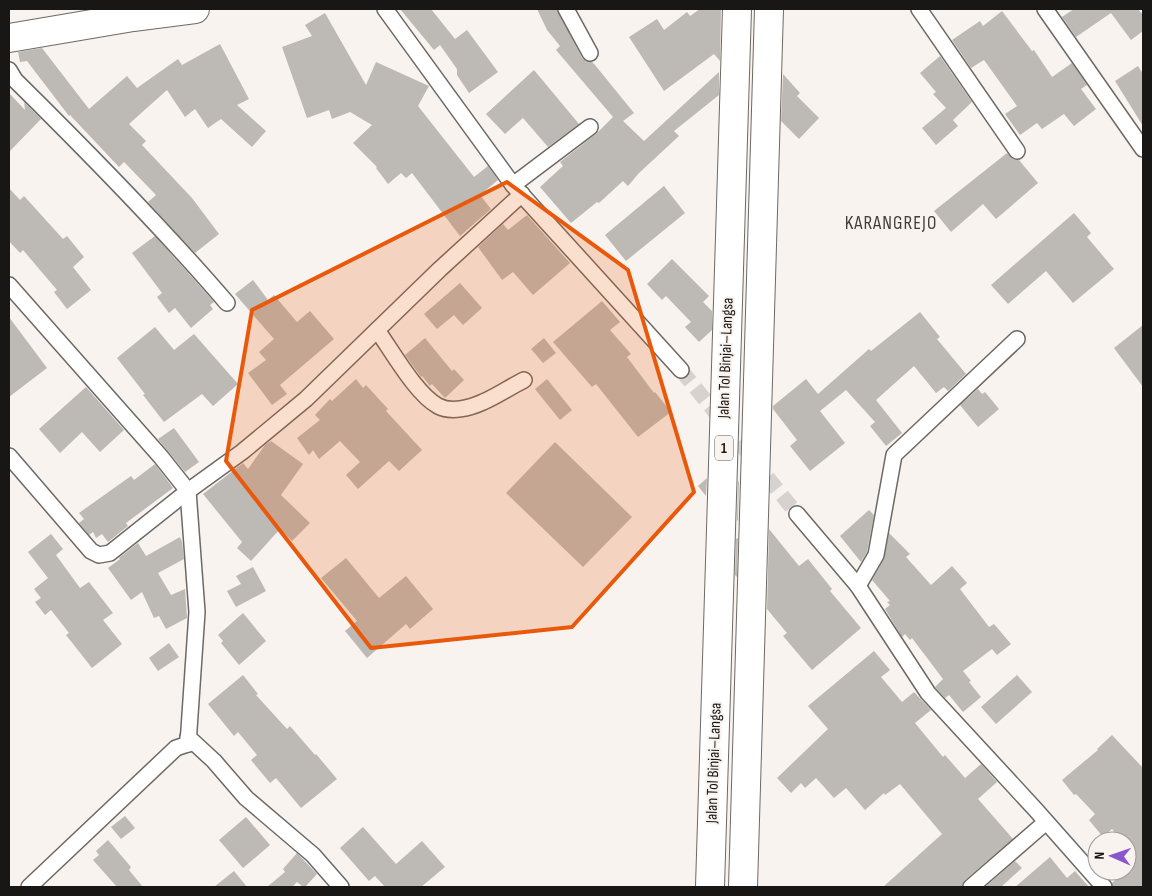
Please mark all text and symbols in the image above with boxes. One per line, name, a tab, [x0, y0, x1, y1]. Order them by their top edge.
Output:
district label: KARANGREJO	[845, 212, 937, 235]
street label: Jalan Tol Binjai–Langsa	[714, 297, 738, 420]
road number: 1	[715, 436, 733, 460]
street label: Jalan Tol Binjai–Langsa	[702, 702, 726, 825]
north arrow	[1087, 831, 1137, 881]
text: N	[1091, 852, 1108, 860]

